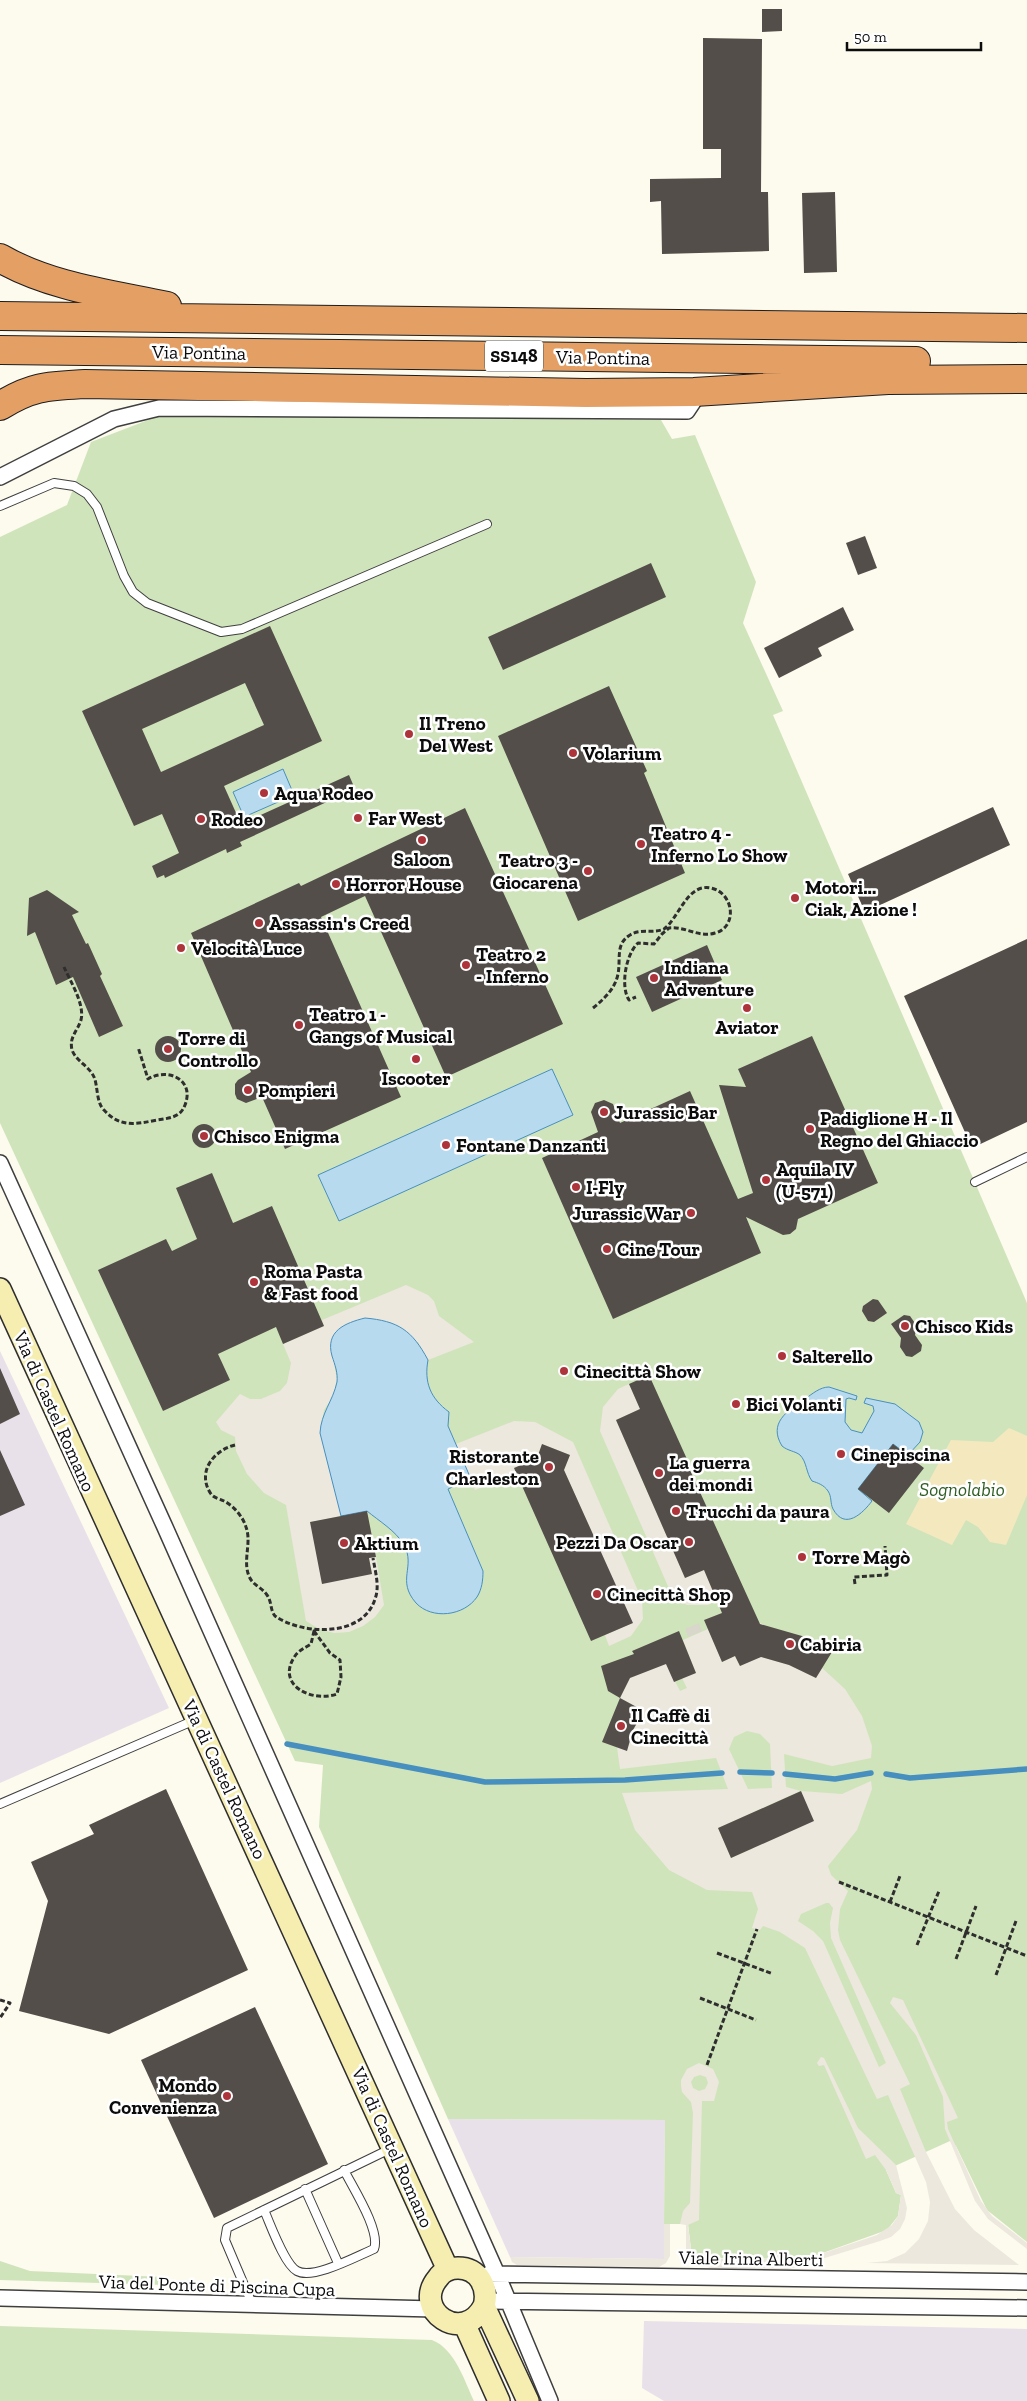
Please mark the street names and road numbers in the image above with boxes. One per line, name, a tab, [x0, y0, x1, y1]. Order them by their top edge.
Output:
street label: Via Pontina	[151, 340, 246, 365]
road number: SS148	[485, 341, 543, 372]
street label: Via Pontina	[555, 345, 650, 370]
street label: Via di Castel Romano	[8, 1326, 100, 1495]
street label: Via di Castel Romano	[177, 1695, 272, 1863]
street label: Via di Castel Romano	[346, 2062, 438, 2231]
street label: Viale Irina Alberti	[677, 2246, 824, 2271]
street label: Via del Ponte di Piscina Cupa	[97, 2270, 336, 2301]

